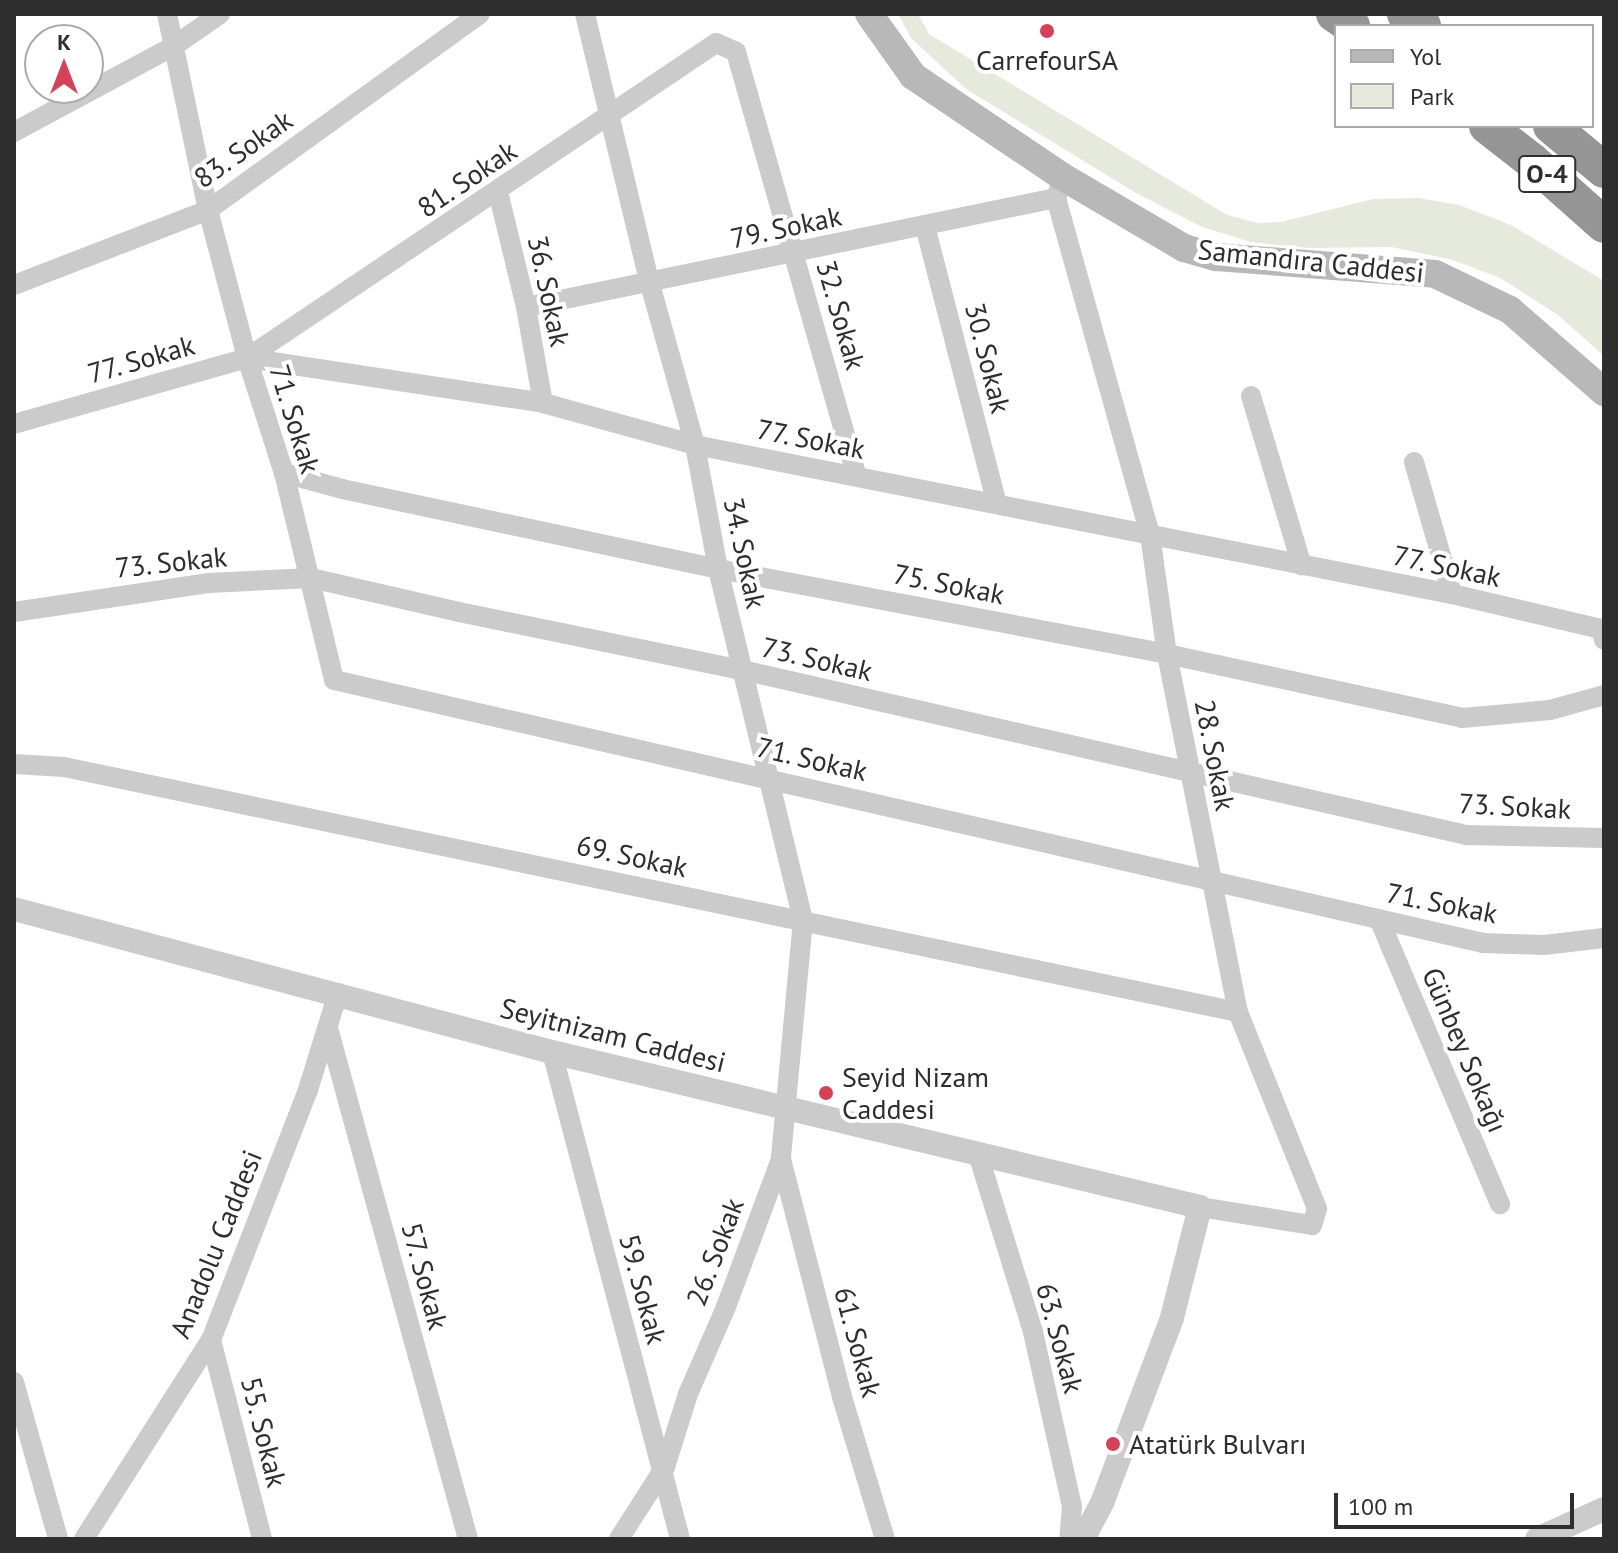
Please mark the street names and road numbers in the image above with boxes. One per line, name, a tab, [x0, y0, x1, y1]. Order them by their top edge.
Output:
street label: 83. Sokak	[186, 102, 300, 196]
street label: 81. Sokak	[410, 133, 524, 225]
road number: O-4	[1517, 152, 1577, 196]
street label: 79. Sokak	[726, 199, 846, 255]
street label: 36. Sokak	[521, 231, 577, 351]
street label: Samandıra Caddesi	[1196, 232, 1426, 290]
street label: 32. Sokak	[809, 255, 873, 375]
street label: 30. Sokak	[958, 298, 1018, 418]
street label: 77. Sokak	[83, 327, 199, 391]
street label: 71. Sokak	[262, 359, 328, 479]
street label: 77. Sokak	[753, 412, 869, 466]
street label: 34. Sokak	[717, 493, 773, 613]
street label: 77. Sokak	[1389, 538, 1505, 594]
street label: 73. Sokak	[112, 539, 230, 585]
street label: 75. Sokak	[890, 557, 1008, 611]
street label: 73. Sokak	[757, 630, 877, 688]
street label: 28. Sokak	[1188, 696, 1242, 814]
street label: 71. Sokak	[752, 730, 872, 788]
street label: 73. Sokak	[1457, 786, 1573, 826]
street label: 69. Sokak	[572, 828, 692, 884]
street label: 71. Sokak	[1383, 876, 1501, 930]
street label: Günbey Sokağı	[1415, 962, 1515, 1138]
street label: Seyitnizam Caddesi	[497, 991, 729, 1079]
street label: Anadolu Caddesi	[163, 1145, 269, 1343]
street label: 26. Sokak	[679, 1192, 751, 1312]
street label: 57. Sokak	[394, 1218, 456, 1334]
street label: 59. Sokak	[612, 1229, 674, 1349]
street label: 63. Sokak	[1029, 1278, 1091, 1398]
street label: 61. Sokak	[827, 1282, 889, 1402]
street label: 55. Sokak	[234, 1372, 294, 1492]

